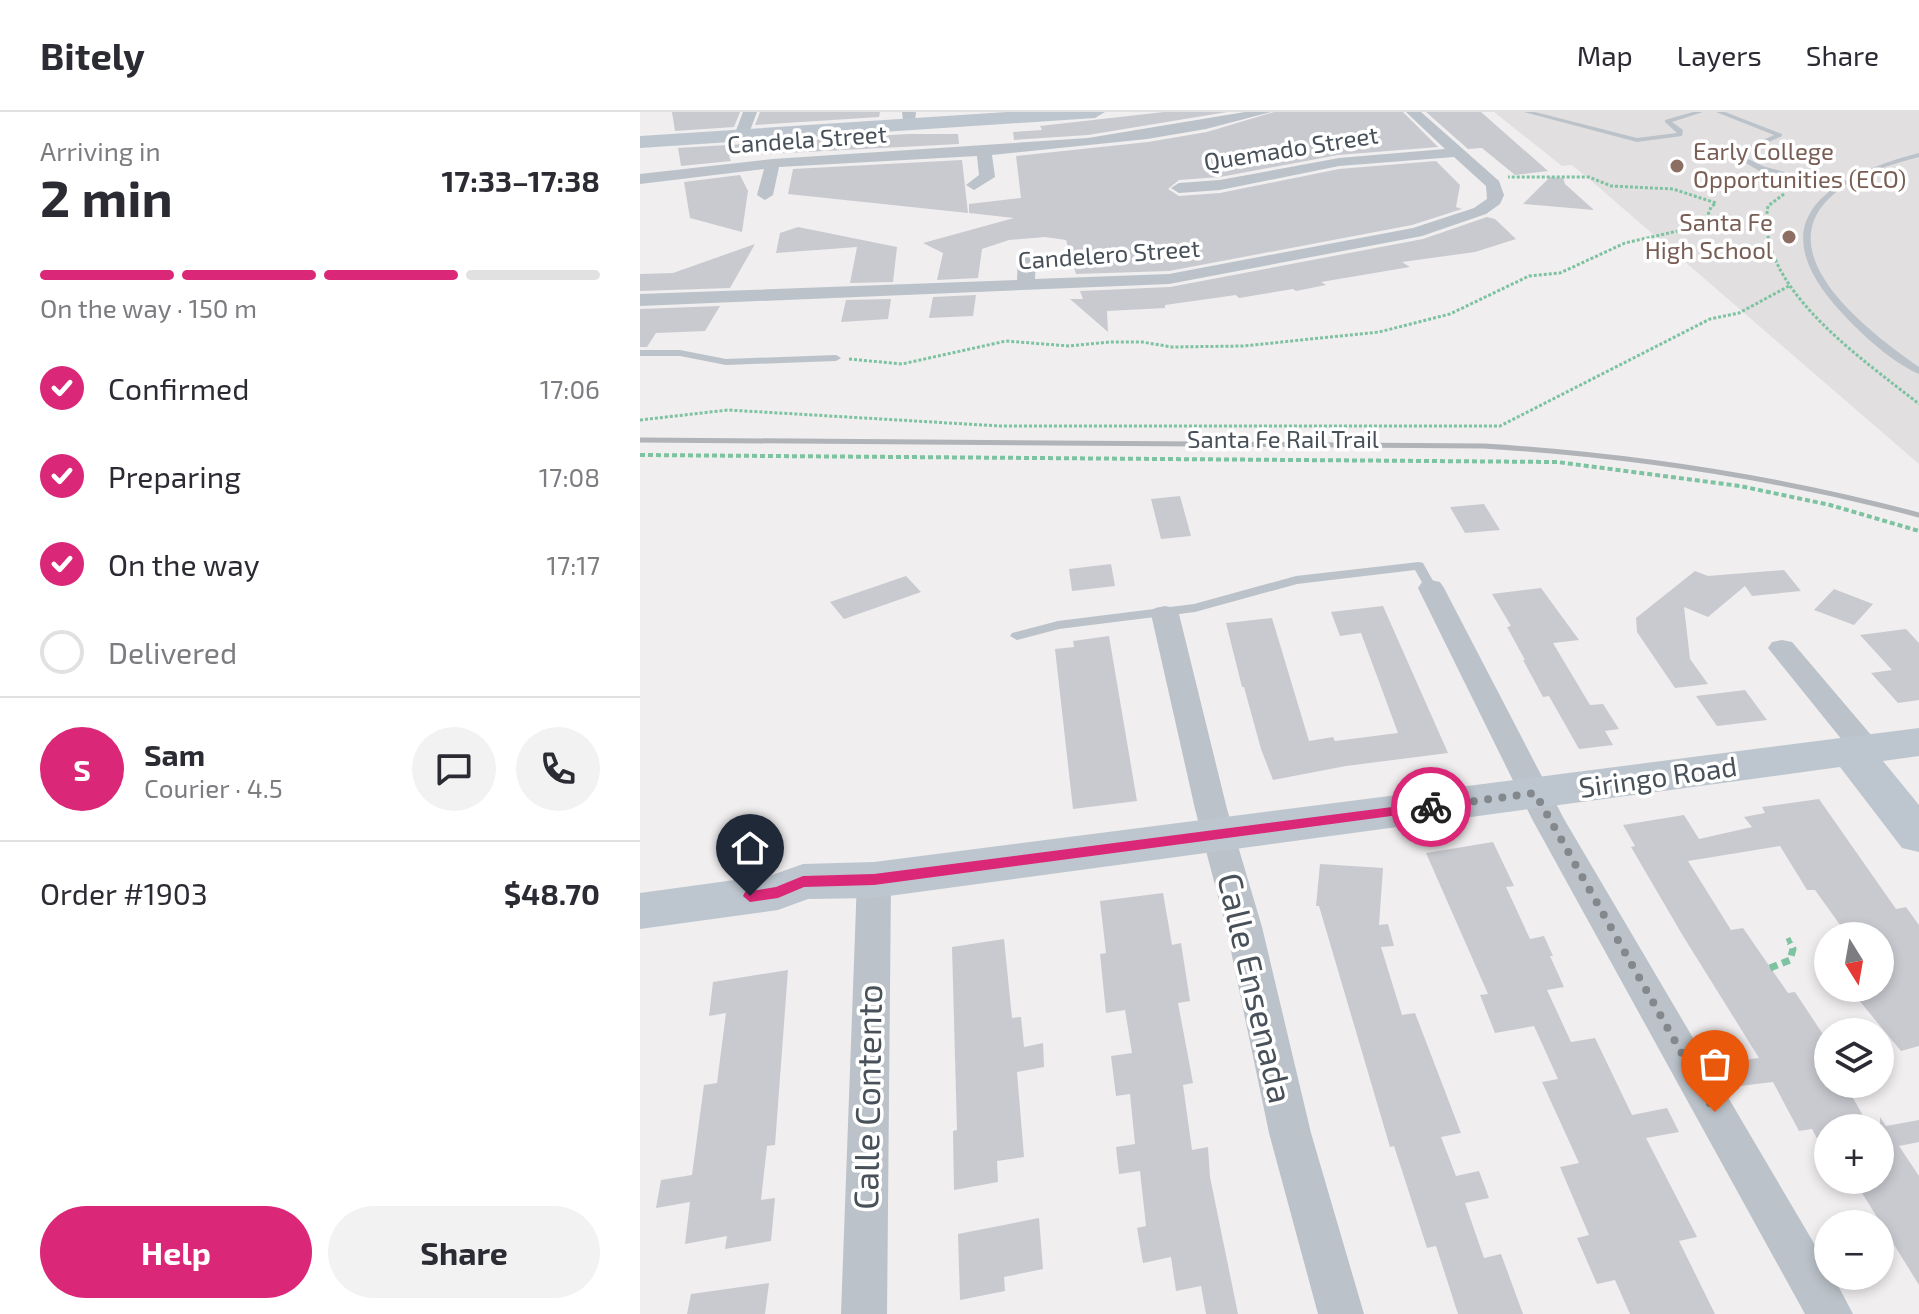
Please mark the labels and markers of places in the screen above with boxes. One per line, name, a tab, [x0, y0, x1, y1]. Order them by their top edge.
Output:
place label: Early College Opportunities (ECO)	[1693, 136, 1906, 193]
marker: Early College Opportunities (ECO)	[1668, 157, 1686, 175]
place label: Santa Fe High School	[1645, 207, 1773, 264]
marker: Santa Fe High School	[1780, 228, 1798, 246]
pin	[716, 814, 784, 896]
pin	[1681, 1030, 1749, 1112]

